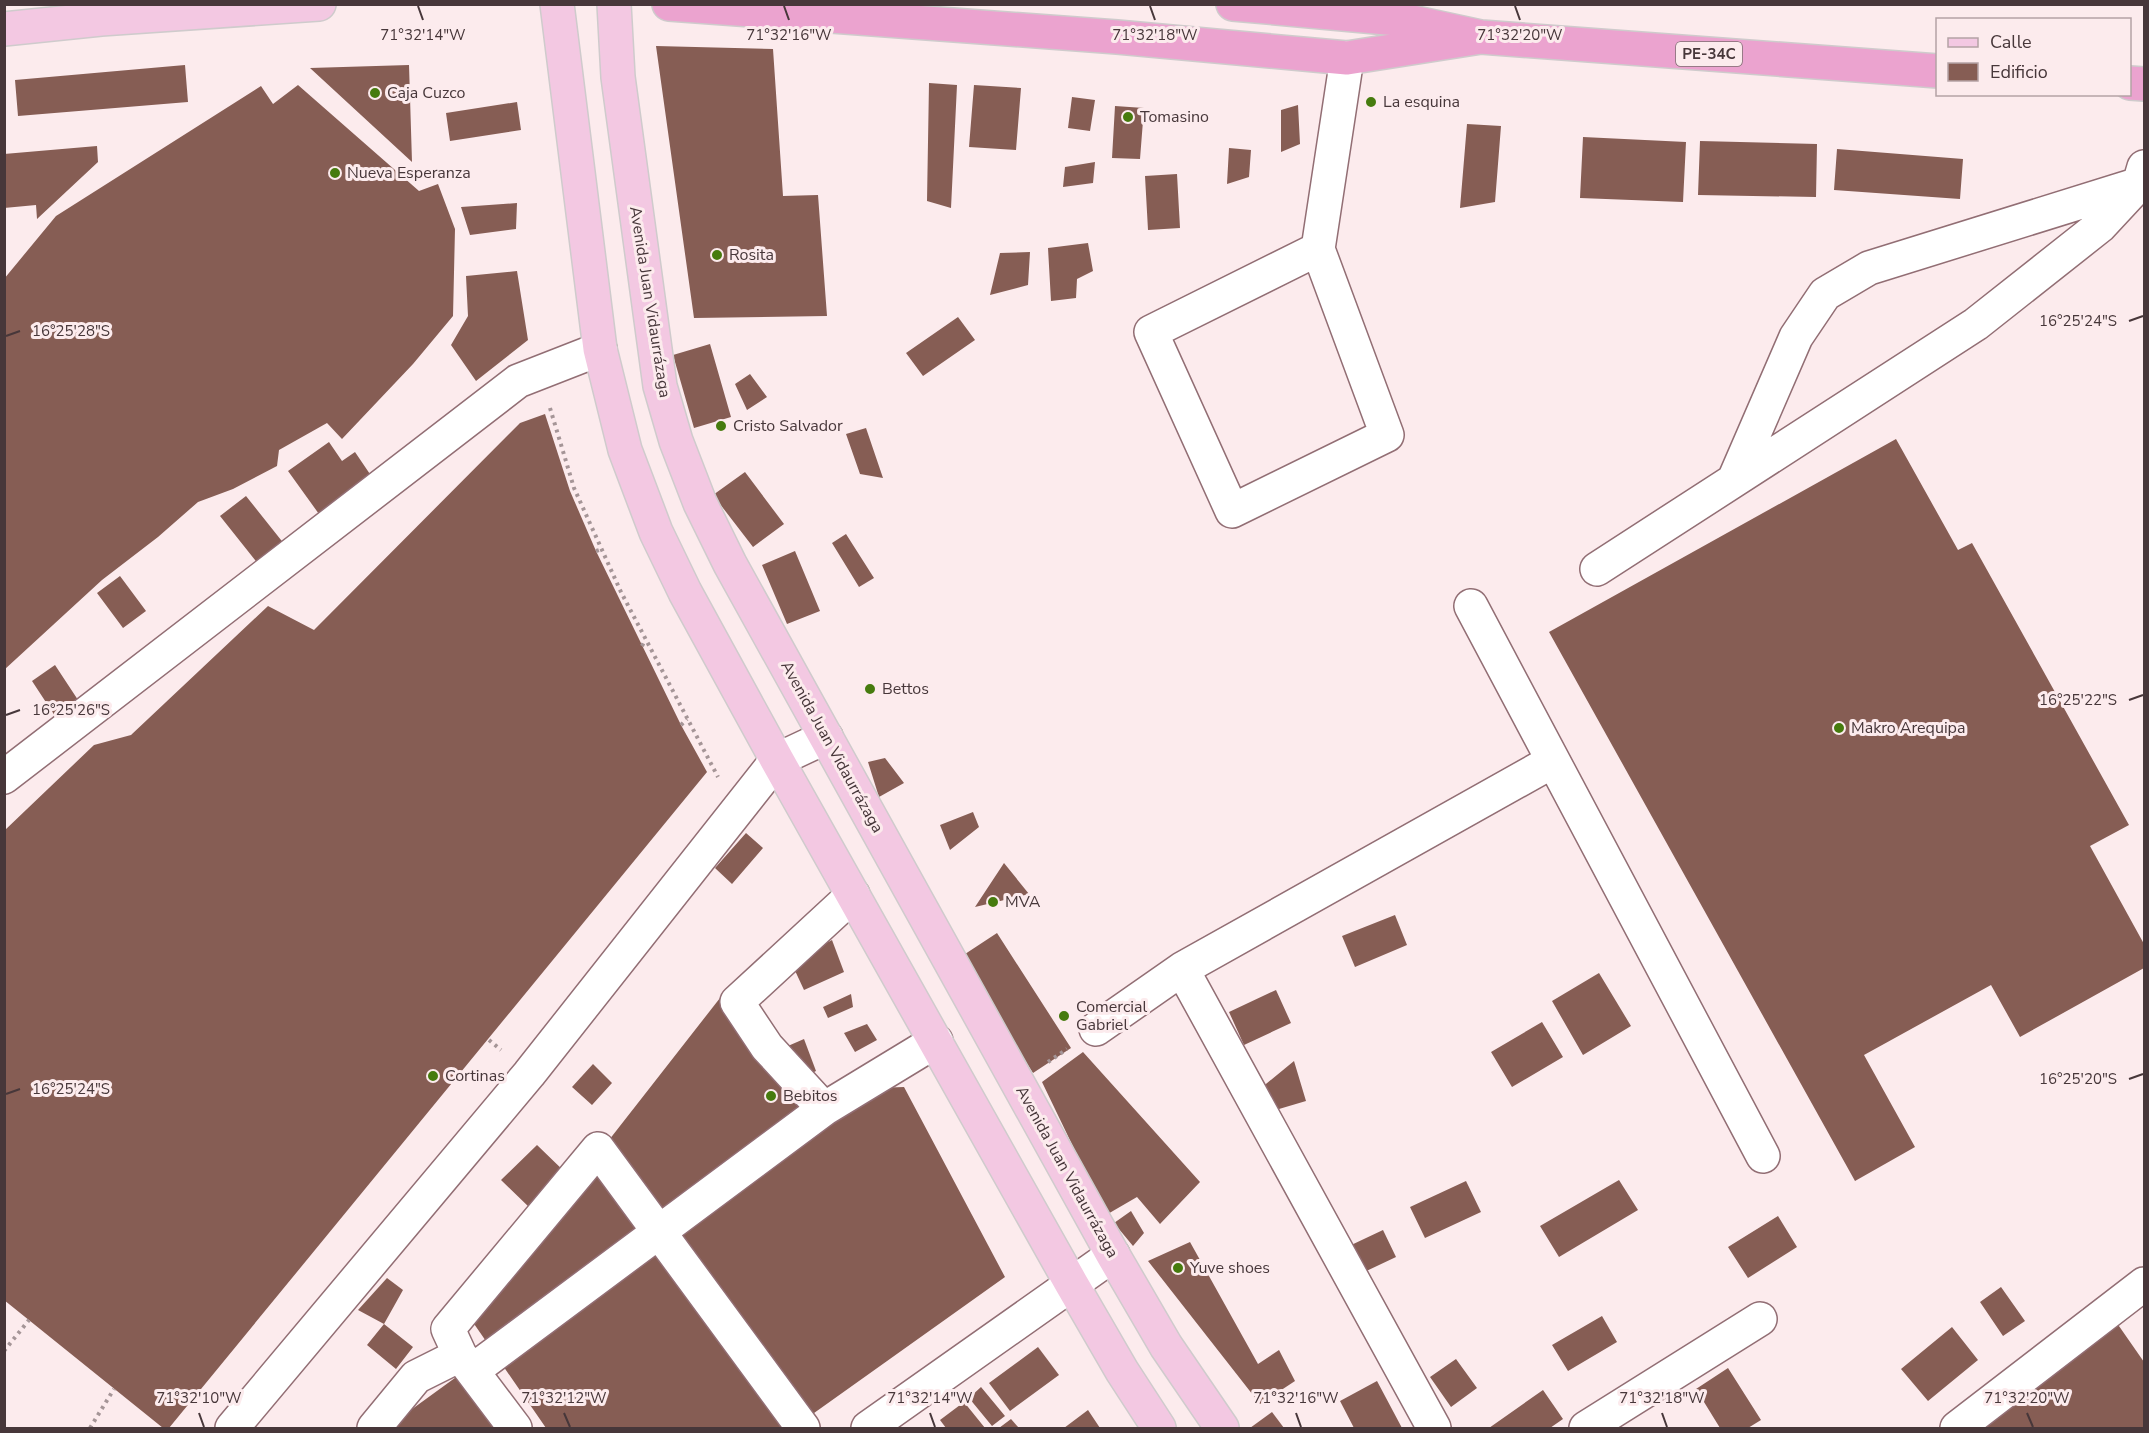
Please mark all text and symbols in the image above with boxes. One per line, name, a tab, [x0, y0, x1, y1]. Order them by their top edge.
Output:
legend	[1936, 18, 2131, 96]
text: 71°32'14"W	[380, 25, 466, 45]
text: 71°32'16"W	[746, 25, 832, 45]
text: 71°32'18"W	[1112, 25, 1198, 45]
text: 71°32'20"W	[1477, 25, 1563, 45]
text: Calle	[1990, 30, 2032, 54]
road number: PE-34C	[1676, 42, 1742, 66]
text: Edificio	[1990, 60, 2048, 84]
place label: Caja Cuzco	[387, 82, 465, 104]
marker: Caja Cuzco	[368, 86, 382, 100]
place label: La esquina	[1383, 91, 1460, 113]
marker: La esquina	[1364, 95, 1378, 109]
place label: Tomasino	[1140, 106, 1209, 128]
marker: Tomasino	[1121, 110, 1135, 124]
place label: Nueva Esperanza	[347, 162, 471, 184]
marker: Nueva Esperanza	[328, 166, 342, 180]
street label: Avenida Juan Vidaurrázaga	[624, 205, 676, 399]
place label: Rosita	[729, 244, 774, 266]
marker: Rosita	[710, 248, 724, 262]
text: 16°25'24"S	[2039, 311, 2117, 331]
text: 16°25'28"S	[32, 321, 110, 341]
place label: Cristo Salvador	[733, 415, 843, 437]
marker: Cristo Salvador	[714, 419, 728, 433]
street label: Avenida Juan Vidaurrázaga	[775, 657, 889, 837]
place label: Bettos	[882, 678, 929, 700]
marker: Bettos	[863, 682, 877, 696]
text: 16°25'22"S	[2039, 690, 2117, 710]
text: 16°25'26"S	[32, 700, 110, 720]
place label: Makro Arequipa	[1851, 717, 1965, 739]
marker: Makro Arequipa	[1832, 721, 1846, 735]
place label: MVA	[1005, 891, 1041, 913]
marker: MVA	[986, 895, 1000, 909]
place label: Comercial Gabriel	[1076, 996, 1148, 1036]
marker: Comercial Gabriel	[1057, 1009, 1071, 1023]
place label: Cortinas	[445, 1065, 505, 1087]
marker: Cortinas	[426, 1069, 440, 1083]
text: 16°25'20"S	[2039, 1069, 2117, 1089]
text: 16°25'24"S	[32, 1079, 110, 1099]
street label: Avenida Juan Vidaurrázaga	[1010, 1082, 1124, 1262]
place label: Bebitos	[783, 1085, 837, 1107]
marker: Bebitos	[764, 1089, 778, 1103]
place label: Yuve shoes	[1189, 1257, 1270, 1279]
marker: Yuve shoes	[1171, 1261, 1185, 1275]
text: 71°32'10"W	[156, 1388, 242, 1408]
text: 71°32'12"W	[521, 1388, 607, 1408]
text: 71°32'14"W	[887, 1388, 973, 1408]
text: 71°32'16"W	[1253, 1388, 1339, 1408]
text: 71°32'18"W	[1619, 1388, 1705, 1408]
text: 71°32'20"W	[1984, 1388, 2070, 1408]

